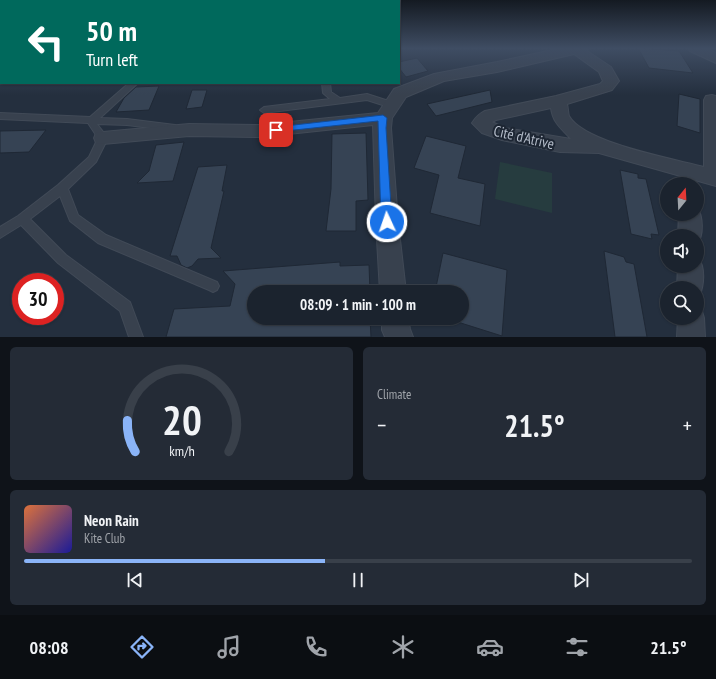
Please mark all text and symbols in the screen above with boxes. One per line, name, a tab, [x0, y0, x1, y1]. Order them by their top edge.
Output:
text: 50 m	[86, 12, 137, 49]
icon: left	[20, 16, 72, 68]
text: Turn left	[86, 48, 138, 71]
pin	[259, 113, 293, 147]
icon: arrive	[265, 119, 287, 141]
street label: Cité d'Atrive	[492, 121, 556, 153]
north arrow	[660, 177, 704, 221]
map controls	[660, 177, 704, 325]
position arrow	[366, 201, 408, 243]
button: sound	[660, 229, 704, 273]
speed limit sign: 30	[12, 273, 64, 325]
button: search	[660, 281, 704, 325]
text: 08:09 · 1 min · 100 m	[300, 295, 416, 314]
text: Climate	[377, 386, 411, 403]
text: 20	[162, 392, 201, 445]
text: 21.5°	[504, 406, 565, 445]
text: −	[377, 411, 386, 439]
text: +	[683, 411, 692, 439]
text: km/h	[169, 440, 194, 459]
text: Neon Rain	[84, 511, 139, 530]
text: Kite Club	[84, 530, 125, 547]
icon: previous	[124, 569, 146, 591]
icon: pause	[347, 569, 369, 591]
icon: next	[570, 569, 592, 591]
icon: directions	[128, 633, 156, 661]
icon: music	[215, 633, 243, 661]
icon: phone	[302, 633, 330, 661]
icon: climate	[389, 633, 417, 661]
icon: car	[476, 633, 504, 661]
icon: filters	[563, 633, 591, 661]
text: 08:08	[30, 636, 68, 659]
text: 21.5°	[650, 636, 686, 659]

